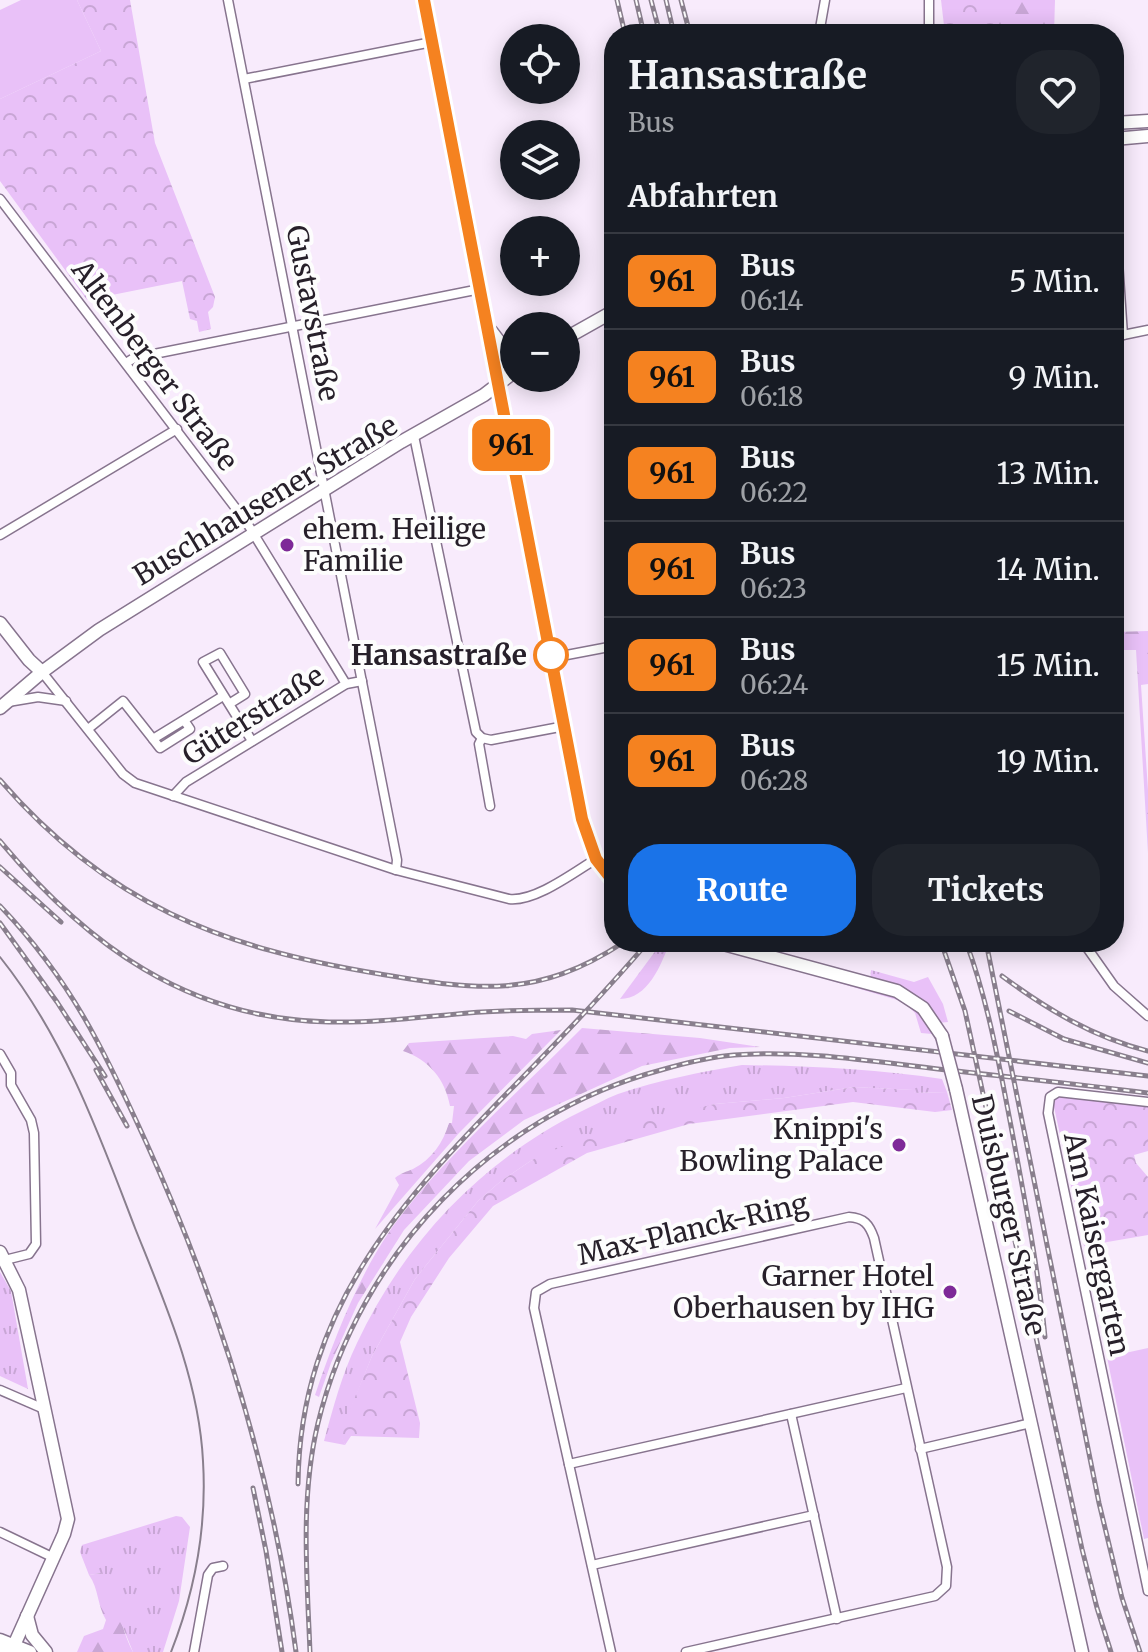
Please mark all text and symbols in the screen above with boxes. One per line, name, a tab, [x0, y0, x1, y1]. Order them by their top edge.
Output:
map controls	[500, 24, 580, 392]
button: locate	[500, 24, 580, 104]
button: heart	[1016, 50, 1100, 134]
text: Hansastraße	[628, 52, 867, 99]
text: Bus	[628, 106, 674, 139]
button: layers	[500, 120, 580, 200]
text: Abfahrten	[628, 177, 778, 215]
button: +	[500, 216, 580, 296]
street label: Gustavstraße	[278, 222, 348, 404]
text: Bus	[740, 246, 796, 284]
street label: Altenberger Straße	[63, 252, 246, 477]
text: 5 Min.	[1009, 262, 1100, 300]
text: 961	[649, 263, 695, 299]
text: 06:14	[740, 284, 803, 317]
button: −	[500, 312, 580, 392]
text: Bus	[740, 342, 796, 380]
text: 9 Min.	[1008, 358, 1100, 396]
text: 961	[649, 359, 695, 395]
text: 06:18	[740, 380, 803, 413]
street label: Buschhausener Straße	[126, 407, 404, 593]
line badge: 961	[465, 419, 557, 471]
text: 961	[488, 427, 534, 463]
text: Bus	[740, 438, 796, 476]
text: 13 Min.	[997, 454, 1100, 492]
text: 961	[649, 455, 695, 491]
text: 06:22	[740, 476, 808, 509]
place label: ehem. Heilige Familie	[303, 511, 486, 579]
text: Bus	[740, 534, 796, 572]
marker: ehem. Heilige Familie	[278, 536, 296, 554]
text: 14 Min.	[996, 550, 1100, 588]
text: 961	[649, 551, 695, 587]
text: 06:23	[740, 572, 807, 605]
text: Bus	[740, 630, 796, 668]
place label: Hansastraße	[351, 637, 527, 673]
marker: Hansastraße	[534, 638, 568, 672]
text: 15 Min.	[996, 646, 1100, 684]
text: 961	[649, 647, 695, 683]
street label: Güterstraße	[176, 657, 330, 773]
text: 06:24	[740, 668, 808, 701]
text: Bus	[740, 726, 796, 764]
text: 19 Min.	[996, 742, 1100, 780]
text: 961	[649, 743, 695, 779]
text: 06:28	[740, 764, 808, 797]
button: Route	[628, 844, 856, 936]
button: Tickets	[872, 844, 1100, 936]
street label: Duisburger Straße	[964, 1091, 1054, 1339]
place label: Knippi's Bowling Palace	[679, 1111, 883, 1179]
street label: Am Kaisergarten	[1056, 1128, 1138, 1359]
marker: Knippi's Bowling Palace	[890, 1136, 908, 1154]
street label: Max-Planck-Ring	[574, 1185, 812, 1273]
place label: Garner Hotel Oberhausen by IHG	[673, 1258, 934, 1326]
marker: Garner Hotel Oberhausen by IHG	[941, 1283, 959, 1301]

